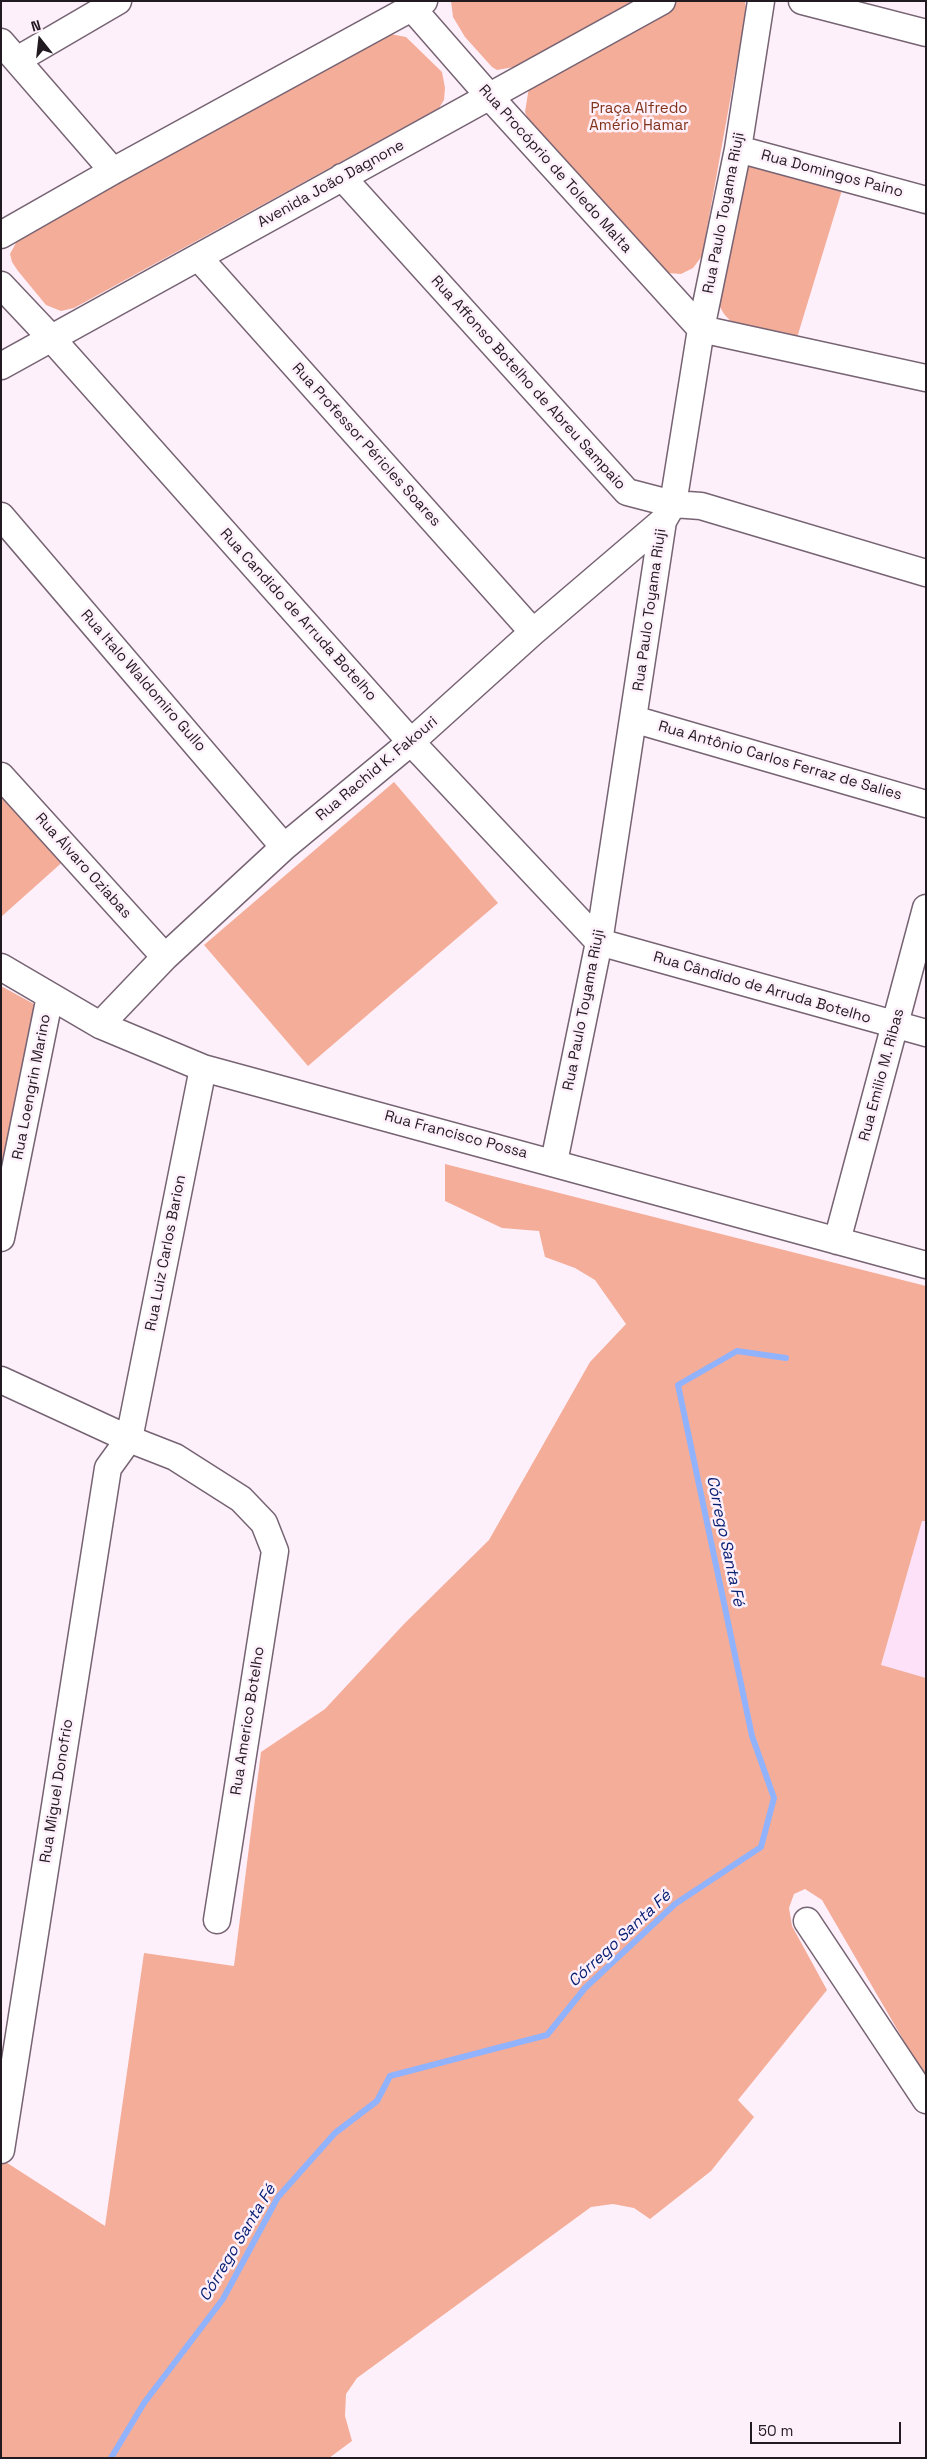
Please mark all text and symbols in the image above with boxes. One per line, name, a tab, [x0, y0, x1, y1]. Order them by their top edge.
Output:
north arrow	[15, 15, 65, 65]
text: N	[29, 16, 43, 36]
street label: Rua Procóprio de Toledo Malta	[475, 81, 635, 257]
park label: Praça Alfredo Amério Hamar	[589, 100, 689, 135]
street label: Rua Paulo Toyama Riuji	[700, 131, 748, 295]
street label: Avenida João Dagnone	[255, 136, 407, 232]
street label: Rua Domingos Paino	[759, 146, 905, 202]
street label: Rua Affonso Botelho de Abreu Sampaio	[427, 272, 629, 494]
street label: Rua Professor Péricles Soares	[288, 360, 444, 530]
street label: Rua Candido de Arruda Botelho	[216, 525, 380, 705]
street label: Rua Paulo Toyama Riuji	[630, 528, 670, 692]
street label: Rua Italo Waldomiro Gullo	[76, 606, 210, 756]
street label: Rua Rachid K. Fakouri	[313, 713, 441, 825]
street label: Rua Antônio Carlos Ferraz de Salies	[656, 718, 904, 804]
street label: Rua Álvaro Oziabas	[31, 810, 135, 922]
street label: Rua Paulo Toyama Riuji	[560, 928, 608, 1092]
street label: Rua Cândido de Arruda Botelho	[651, 948, 873, 1028]
street label: Rua Emilio M. Ribas	[856, 1007, 908, 1143]
street label: Rua Loengrin Marino	[9, 1013, 55, 1161]
street label: Rua Francisco Possa	[382, 1107, 530, 1163]
street label: Rua Luiz Carlos Barion	[142, 1173, 190, 1333]
water label: Córrego Santa Fé	[702, 1474, 748, 1608]
street label: Rua Americo Botelho	[227, 1645, 269, 1797]
street label: Rua Miguel Donofrio	[37, 1718, 77, 1864]
water label: Córrego Santa Fé	[565, 1887, 675, 1991]
water label: Córrego Santa Fé	[196, 2181, 280, 2305]
scale bar	[752, 2412, 903, 2444]
text: 50 m	[758, 2421, 793, 2440]

